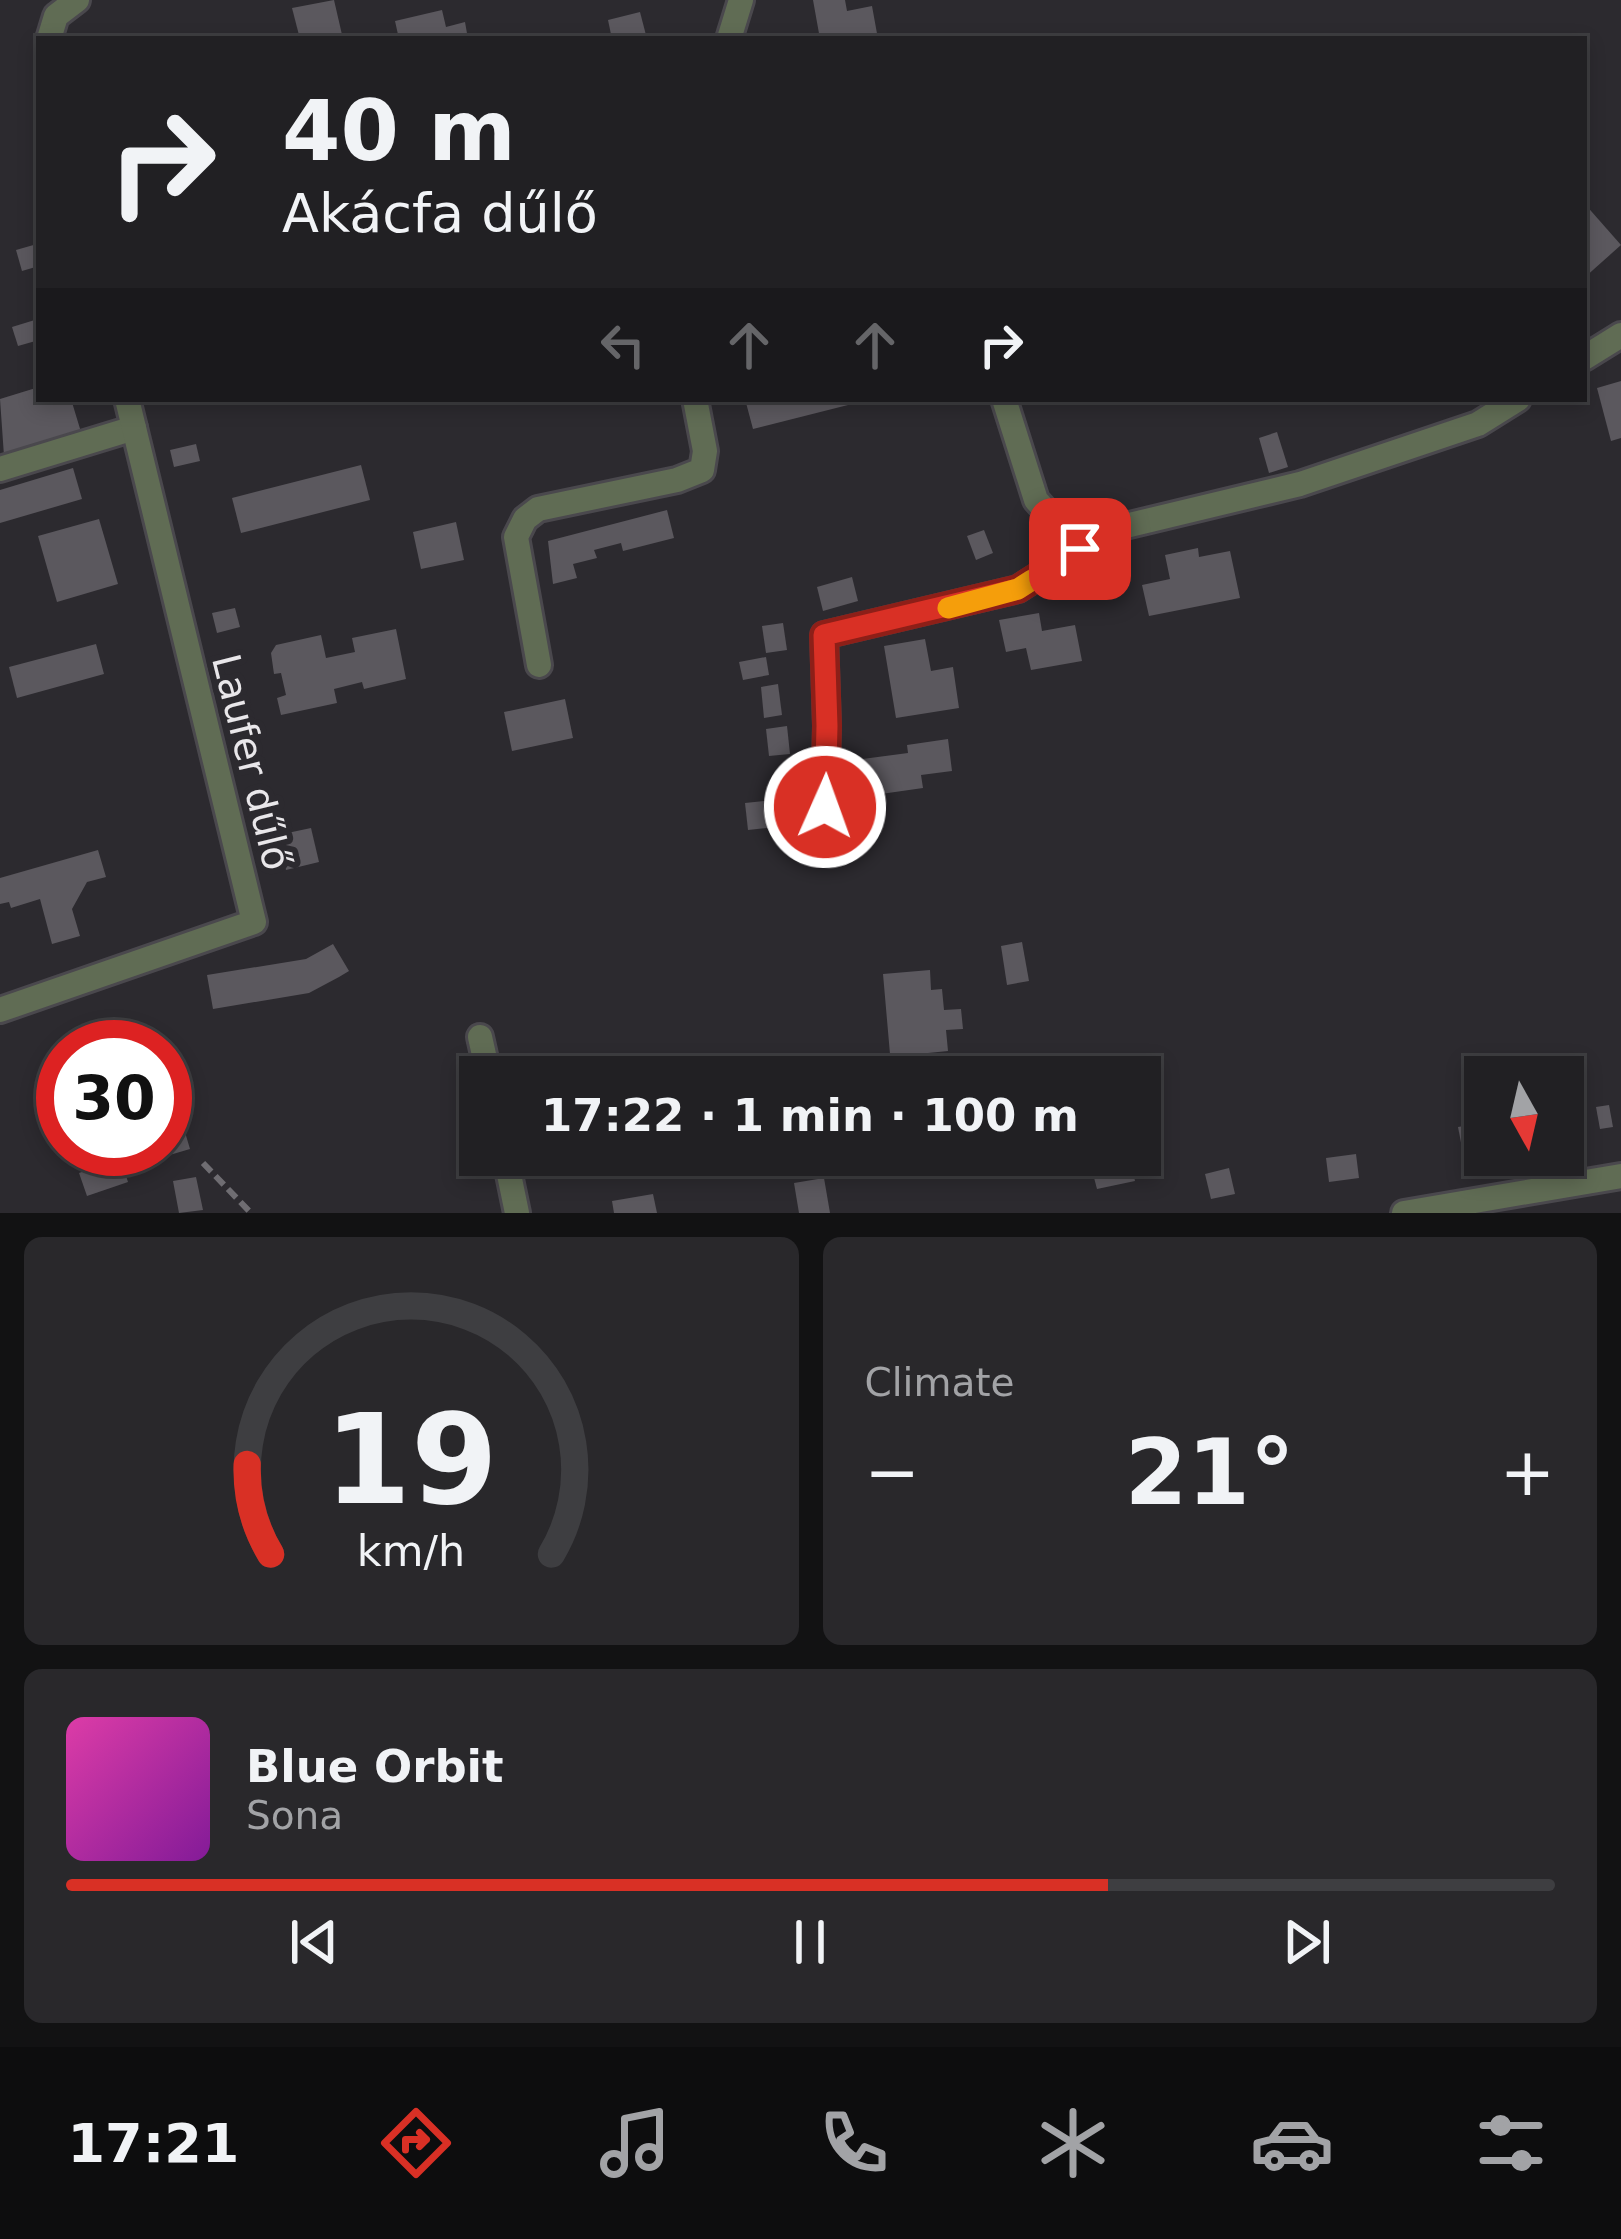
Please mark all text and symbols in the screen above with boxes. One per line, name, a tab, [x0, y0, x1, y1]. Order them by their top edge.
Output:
text: 40 m	[282, 82, 516, 180]
icon: right	[84, 84, 240, 240]
text: Akácfa dűlő	[282, 182, 598, 245]
icon: left	[590, 312, 656, 378]
icon: ahead	[716, 312, 782, 378]
icon: ahead	[842, 312, 908, 378]
icon: right	[968, 312, 1034, 378]
pin	[1029, 498, 1131, 600]
icon: arrive	[1047, 516, 1113, 582]
street label: Laufer dűlő	[203, 650, 300, 875]
position arrow	[762, 744, 888, 870]
speed limit sign: 30	[36, 1020, 192, 1176]
north arrow	[1464, 1056, 1584, 1176]
map controls	[1464, 1056, 1584, 1176]
text: 17:22 · 1 min · 100 m	[541, 1089, 1079, 1142]
text: Climate	[865, 1360, 1015, 1405]
text: 19	[324, 1387, 498, 1532]
text: 21°	[1125, 1420, 1295, 1525]
text: −	[865, 1434, 920, 1511]
text: +	[1500, 1434, 1555, 1511]
text: km/h	[357, 1526, 465, 1576]
text: Blue Orbit	[246, 1740, 504, 1793]
text: Sona	[246, 1793, 343, 1838]
icon: previous	[281, 1909, 347, 1975]
icon: pause	[777, 1909, 843, 1975]
icon: next	[1274, 1909, 1340, 1975]
icon: directions	[374, 2101, 458, 2185]
icon: music	[593, 2101, 677, 2185]
icon: phone	[812, 2101, 896, 2185]
icon: climate	[1031, 2101, 1115, 2185]
icon: car	[1250, 2101, 1334, 2185]
icon: filters	[1469, 2101, 1553, 2185]
text: 17:21	[68, 2112, 239, 2175]

